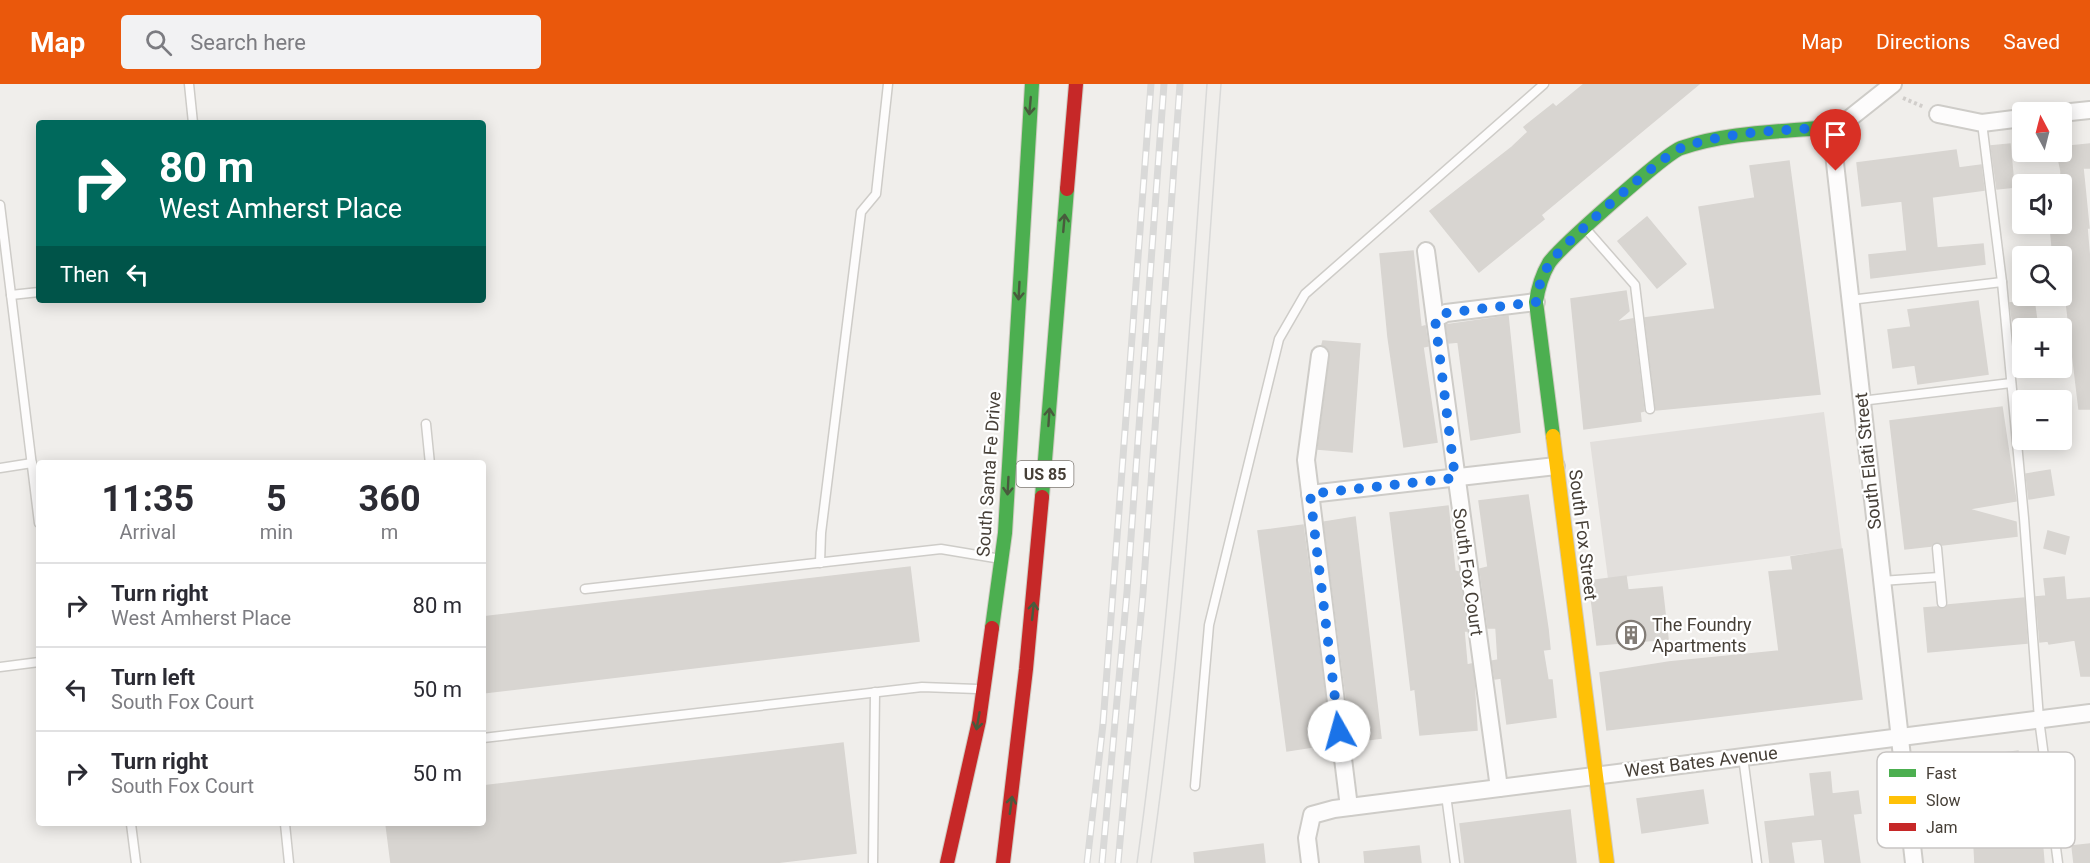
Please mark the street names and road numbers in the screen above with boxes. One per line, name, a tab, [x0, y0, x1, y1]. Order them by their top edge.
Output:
street label: South Santa Fe Drive	[972, 390, 1005, 557]
street label: South Elati Street	[1850, 391, 1885, 531]
road number: US 85	[1016, 461, 1074, 487]
street label: South Fox Street	[1565, 468, 1602, 602]
street label: South Fox Court	[1449, 507, 1488, 637]
street label: West Bates Avenue	[1623, 742, 1779, 781]

